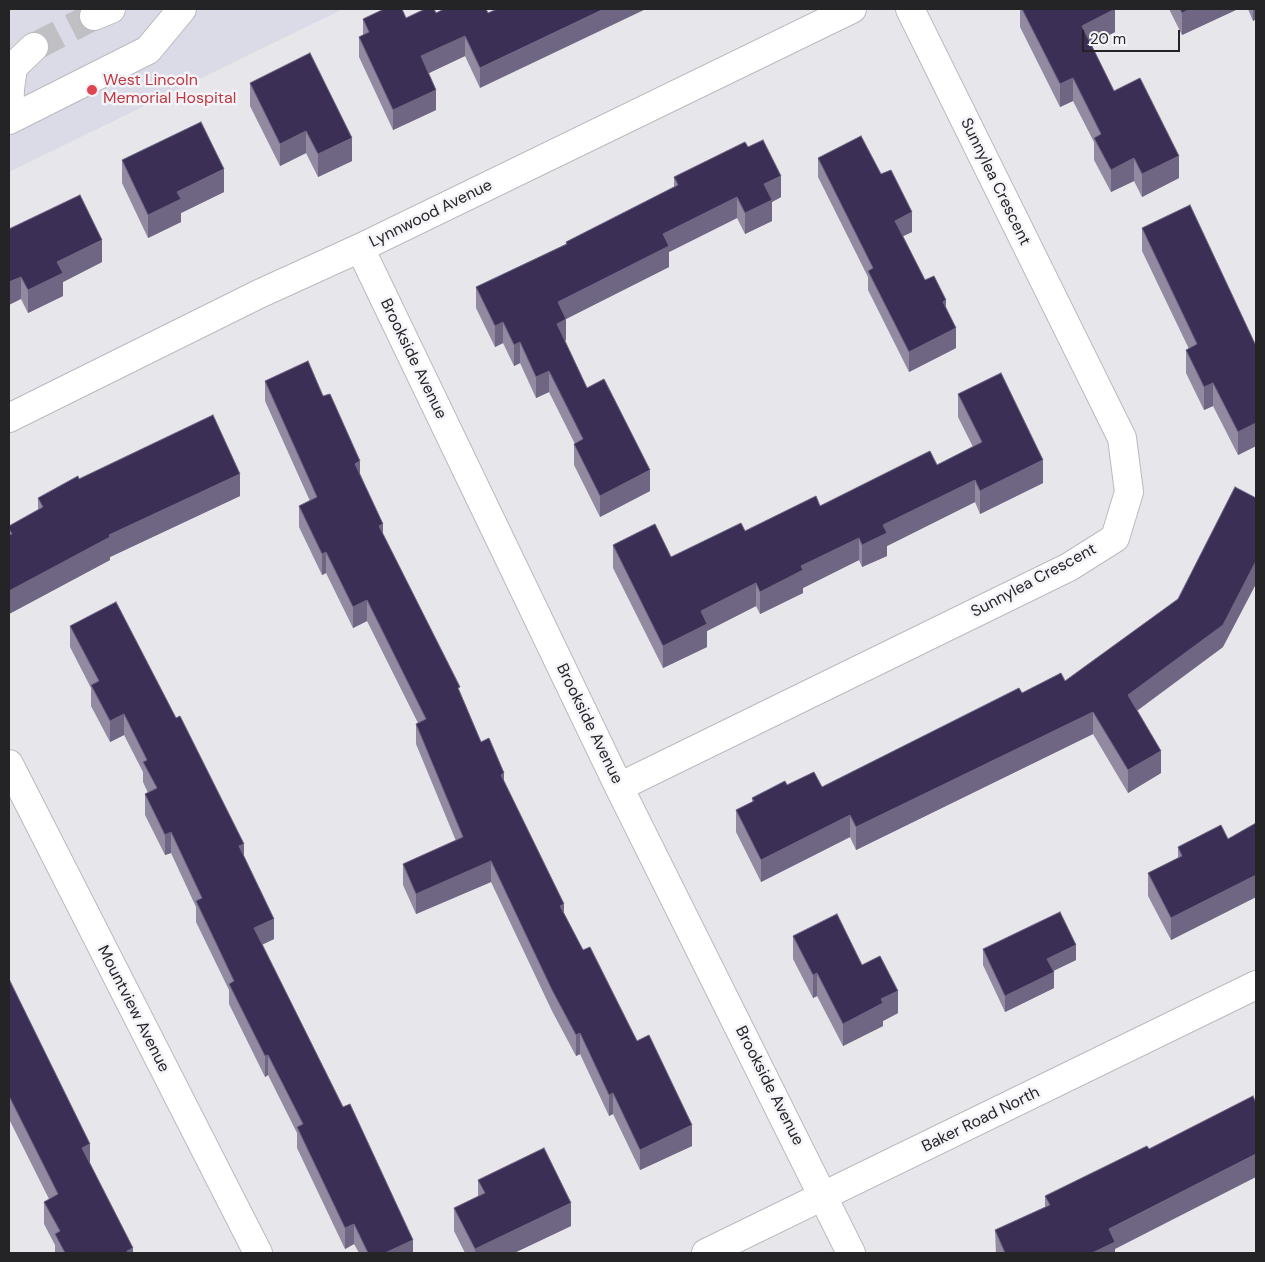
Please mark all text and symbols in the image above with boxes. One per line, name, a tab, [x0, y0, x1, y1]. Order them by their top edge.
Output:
scale bar	[1085, 20, 1182, 52]
text: 20 m	[1090, 29, 1126, 49]
place label: West Lincoln Memorial Hospital	[103, 71, 236, 109]
marker: West Lincoln Memorial Hospital	[85, 83, 99, 97]
street label: Sunnylea Crescent	[956, 115, 1034, 249]
street label: Lynnwood Avenue	[366, 176, 496, 252]
street label: Brookside Avenue	[376, 296, 450, 422]
street label: Sunnylea Crescent	[968, 540, 1100, 622]
street label: Brookside Avenue	[552, 661, 626, 787]
street label: Mountview Avenue	[93, 943, 173, 1075]
street label: Brookside Avenue	[731, 1023, 807, 1149]
street label: Baker Road North	[919, 1083, 1043, 1157]

